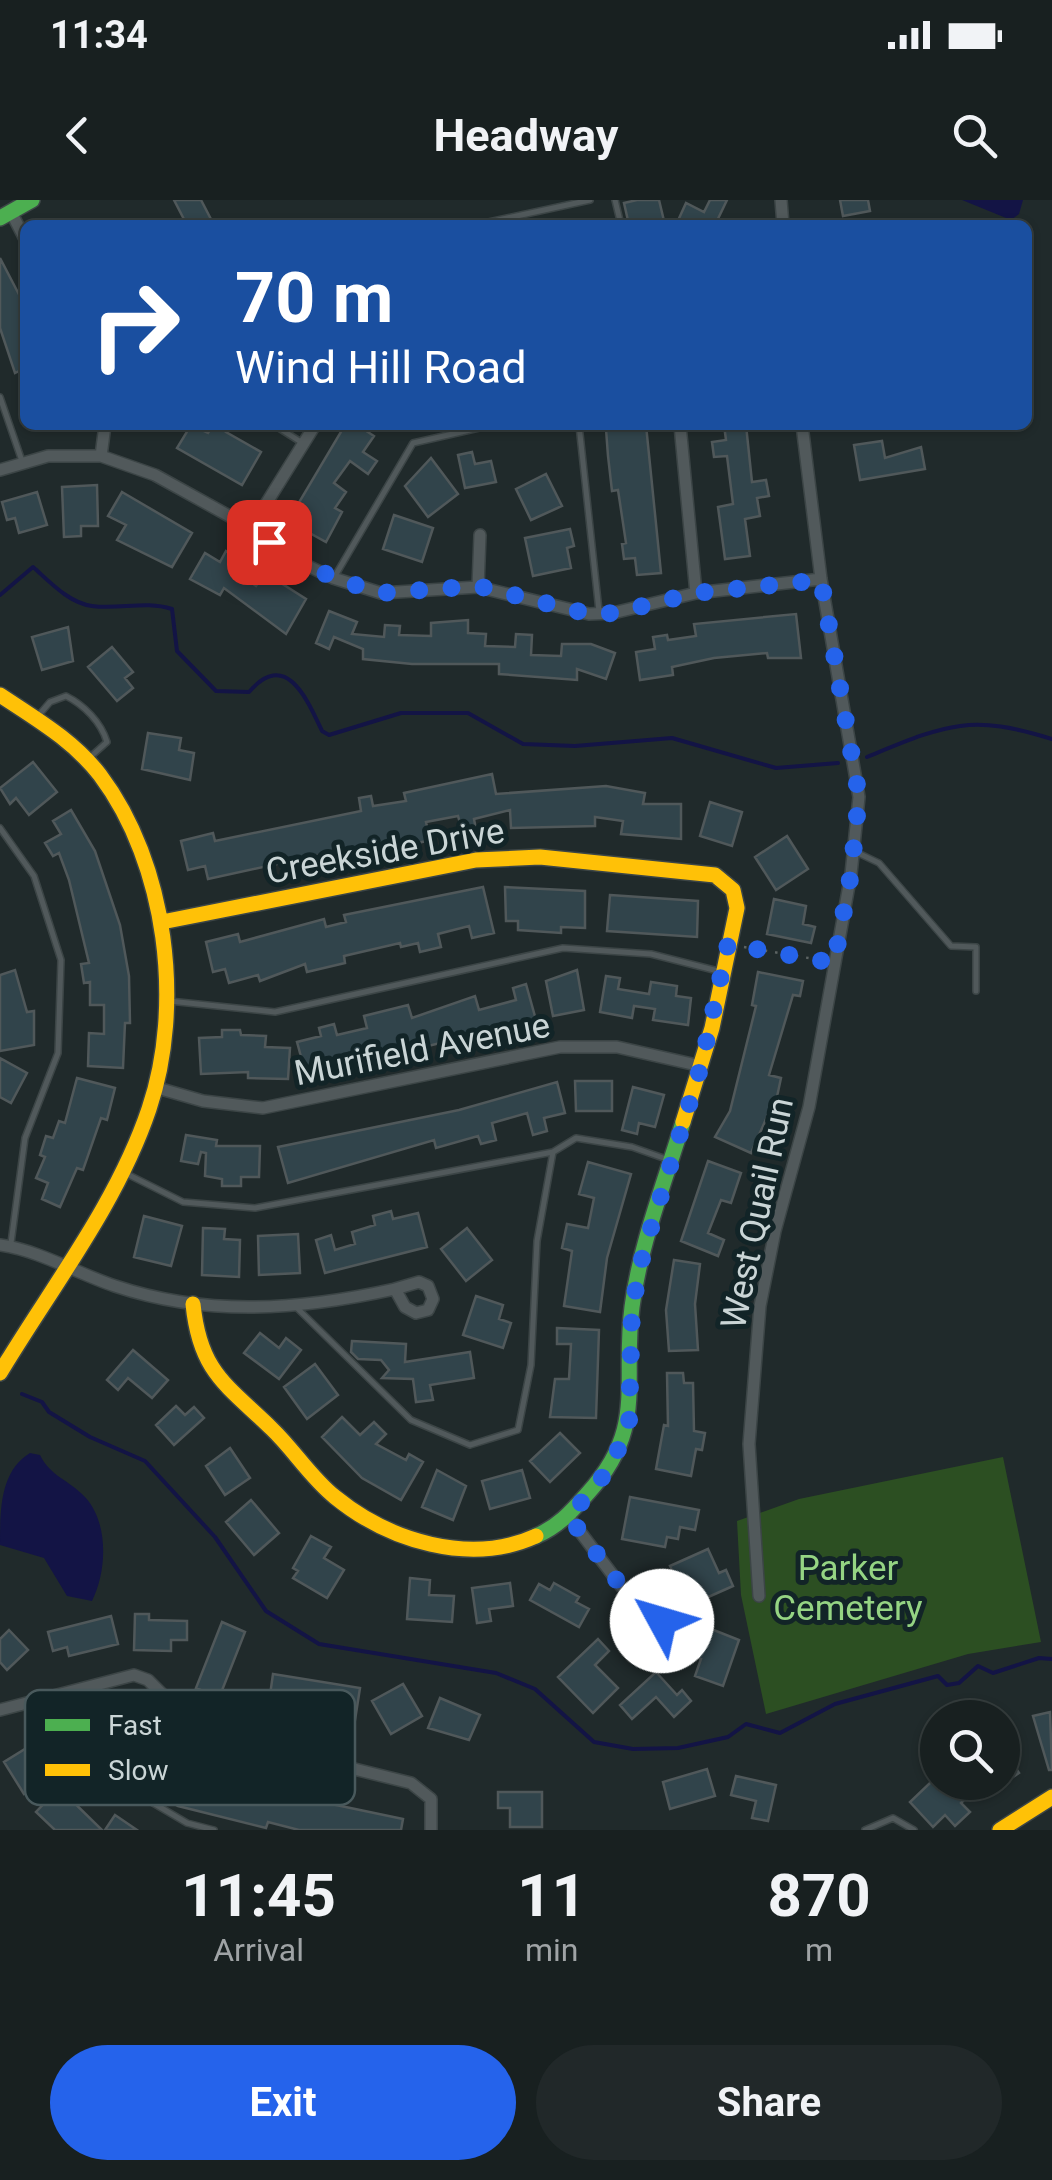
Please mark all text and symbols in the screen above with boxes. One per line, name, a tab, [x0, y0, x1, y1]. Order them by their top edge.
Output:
text: 11:34	[50, 13, 148, 57]
icon: back	[50, 108, 105, 163]
icon: search	[947, 108, 1002, 163]
text: Headway	[434, 109, 618, 162]
text: 70 m	[235, 257, 393, 339]
icon: right	[70, 260, 200, 390]
text: Wind Hill Road	[235, 341, 527, 394]
pin	[227, 500, 312, 585]
icon: arrive	[242, 515, 297, 570]
street label: Creekside Drive	[263, 810, 508, 893]
street label: Murifield Avenue	[291, 1005, 553, 1094]
street label: West Quail Run	[713, 1094, 802, 1333]
park label: Parker Cemetery	[773, 1548, 923, 1629]
position arrow	[610, 1569, 714, 1673]
legend	[25, 1690, 355, 1805]
map controls	[920, 1700, 1020, 1800]
button: search	[920, 1700, 1020, 1800]
text: Fast	[108, 1709, 162, 1742]
text: Slow	[108, 1754, 168, 1787]
text: 11:45	[181, 1860, 336, 1931]
text: 11	[517, 1860, 586, 1931]
text: 870	[767, 1860, 871, 1931]
text: Arrival	[213, 1931, 304, 1969]
text: min	[525, 1931, 578, 1969]
text: m	[805, 1931, 833, 1969]
button: Exit	[50, 2045, 516, 2160]
button: Share	[536, 2045, 1002, 2160]

